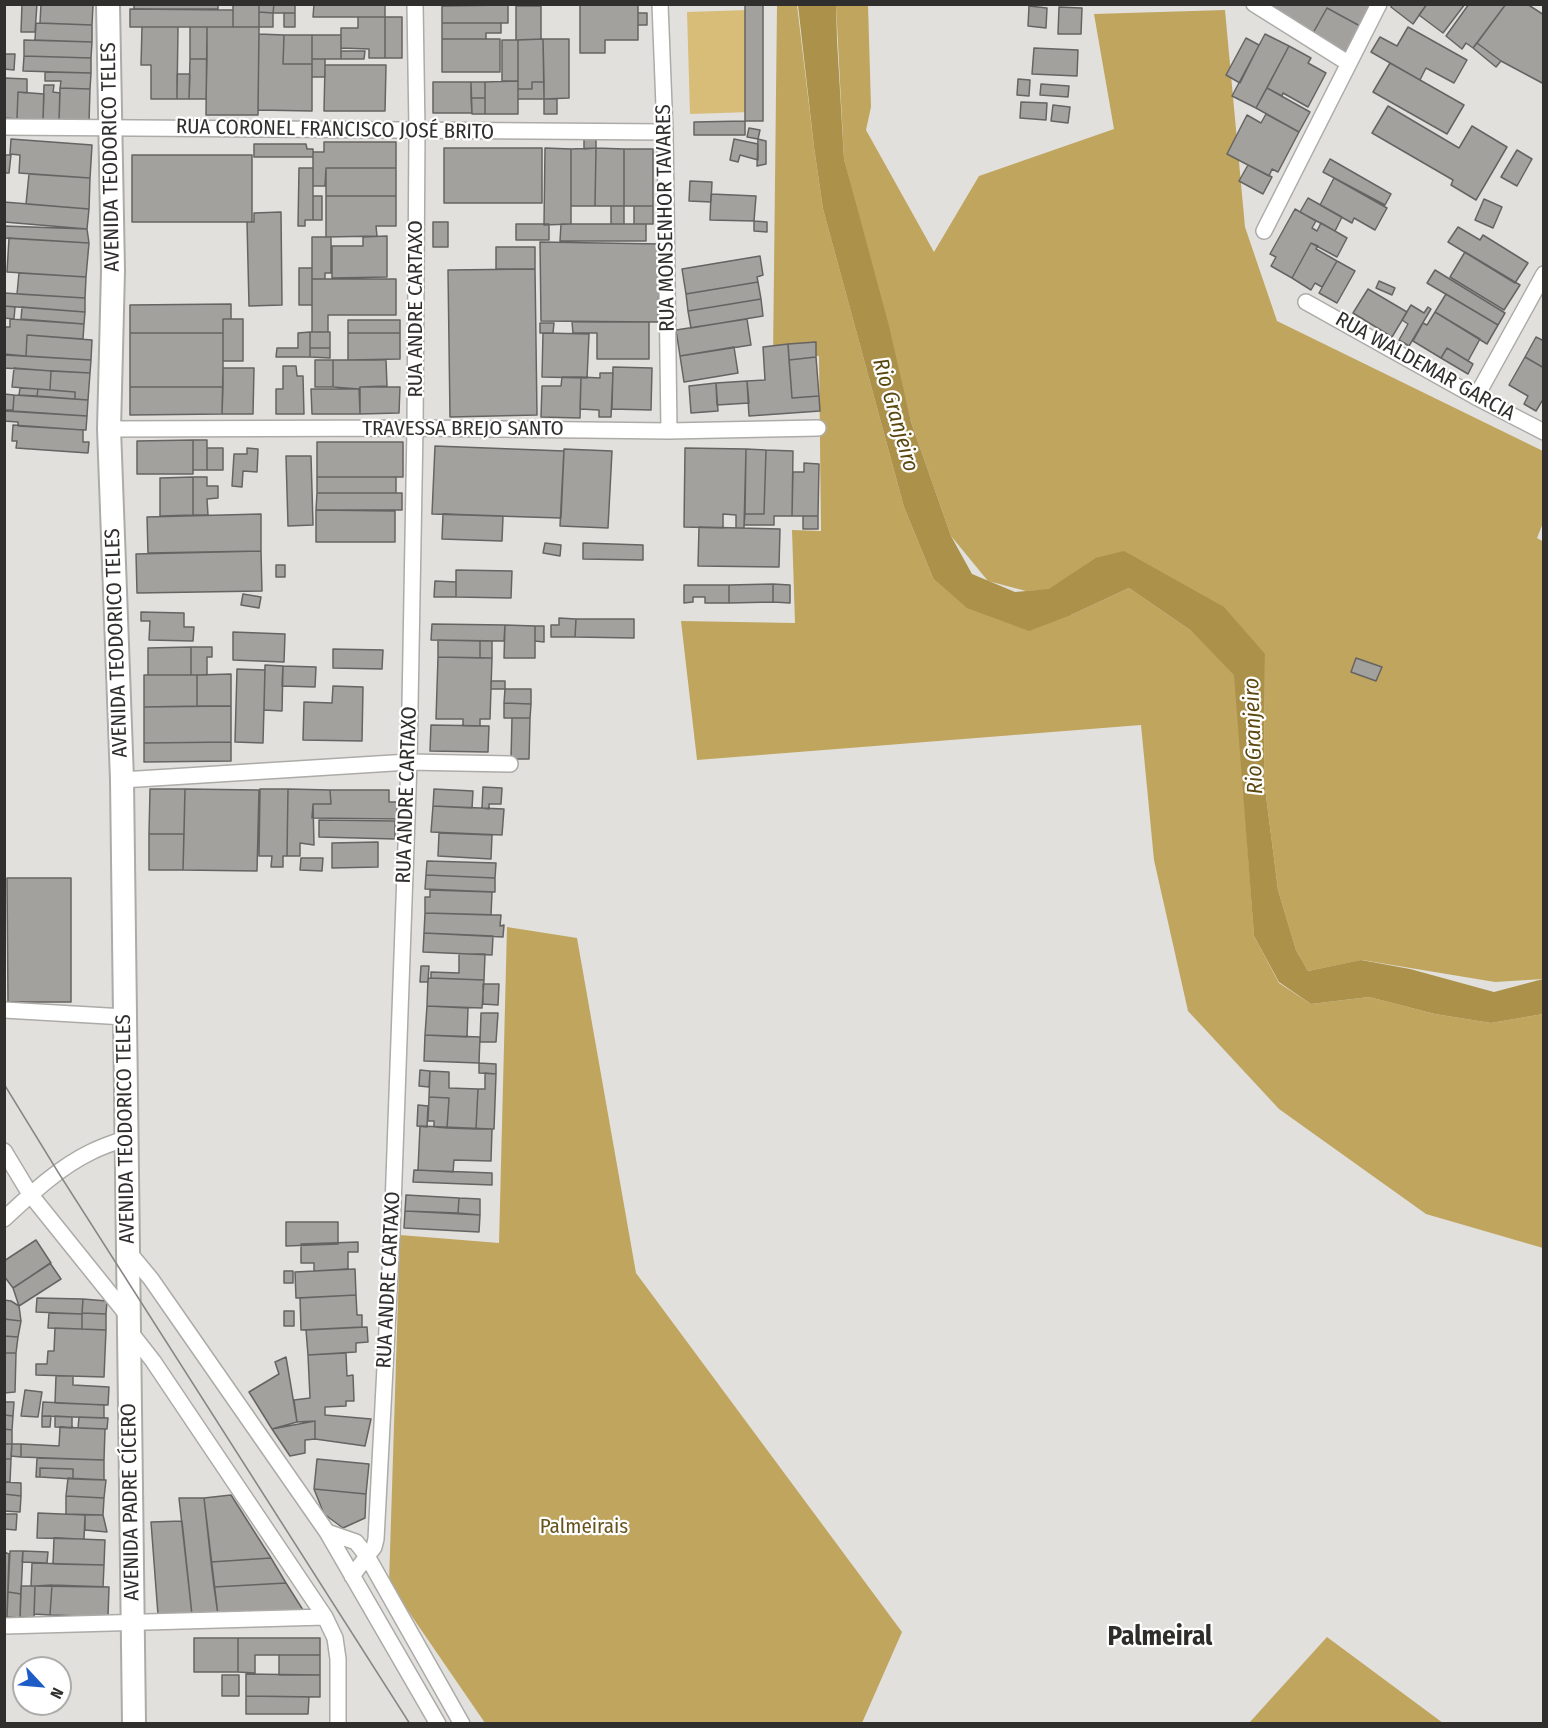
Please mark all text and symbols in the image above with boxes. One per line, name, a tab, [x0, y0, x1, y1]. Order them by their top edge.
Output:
street label: AVENIDA TEODORICO TELES	[96, 42, 126, 272]
street label: RUA MONSENHOR TAVARES	[651, 104, 681, 332]
street label: RUA CORONEL FRANCISCO JOSÉ BRITO	[176, 115, 494, 145]
street label: RUA ANDRE CARTAXO	[403, 220, 429, 398]
street label: RUA WALDEMAR GARCIA	[1331, 307, 1519, 427]
water label: Rio Granjeiro	[866, 355, 924, 475]
street label: TRAVESSA BREJO SANTO	[362, 416, 564, 442]
street label: AVENIDA TEODORICO TELES	[100, 528, 134, 758]
water label: Rio Granjeiro	[1239, 677, 1269, 795]
street label: RUA ANDRE CARTAXO	[391, 706, 423, 884]
street label: AVENIDA TEODORICO TELES	[111, 1014, 141, 1244]
street label: RUA ANDRE CARTAXO	[372, 1191, 406, 1369]
street label: AVENIDA PADRE CÍCERO	[117, 1403, 145, 1601]
park label: Palmeirais	[540, 1514, 628, 1540]
district label: Palmeiral	[1108, 1621, 1212, 1653]
north arrow	[12, 1656, 72, 1716]
text: N	[46, 1685, 67, 1702]

